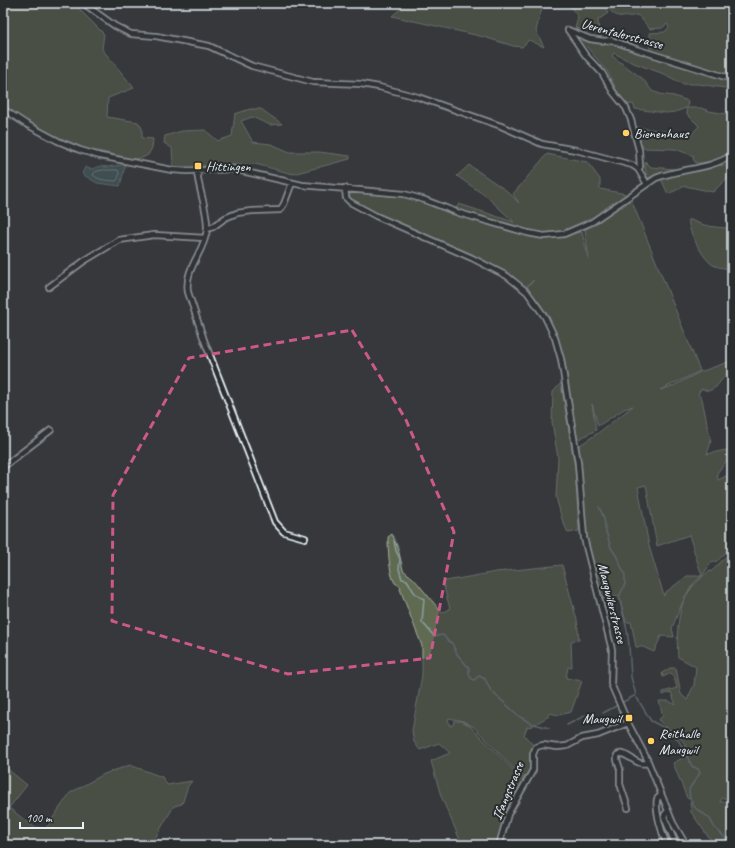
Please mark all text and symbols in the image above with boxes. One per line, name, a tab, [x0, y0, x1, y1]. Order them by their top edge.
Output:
street label: Uerentalerstrasse	[579, 15, 666, 53]
place label: Bienenhaus	[634, 125, 689, 142]
marker: Bienenhaus	[621, 128, 631, 138]
place label: Hittingen	[206, 158, 251, 175]
marker: Hittingen	[193, 161, 203, 171]
street label: Maugwilerstrasse	[594, 561, 631, 646]
place label: Maugwil	[582, 710, 624, 727]
marker: Maugwil	[624, 713, 634, 723]
place label: Reithalle Maugwil	[659, 725, 701, 758]
marker: Reithalle Maugwil	[646, 736, 656, 746]
street label: Ifangstrasse	[488, 758, 528, 823]
scale bar	[20, 804, 83, 830]
text: 100 m	[26, 810, 53, 826]

